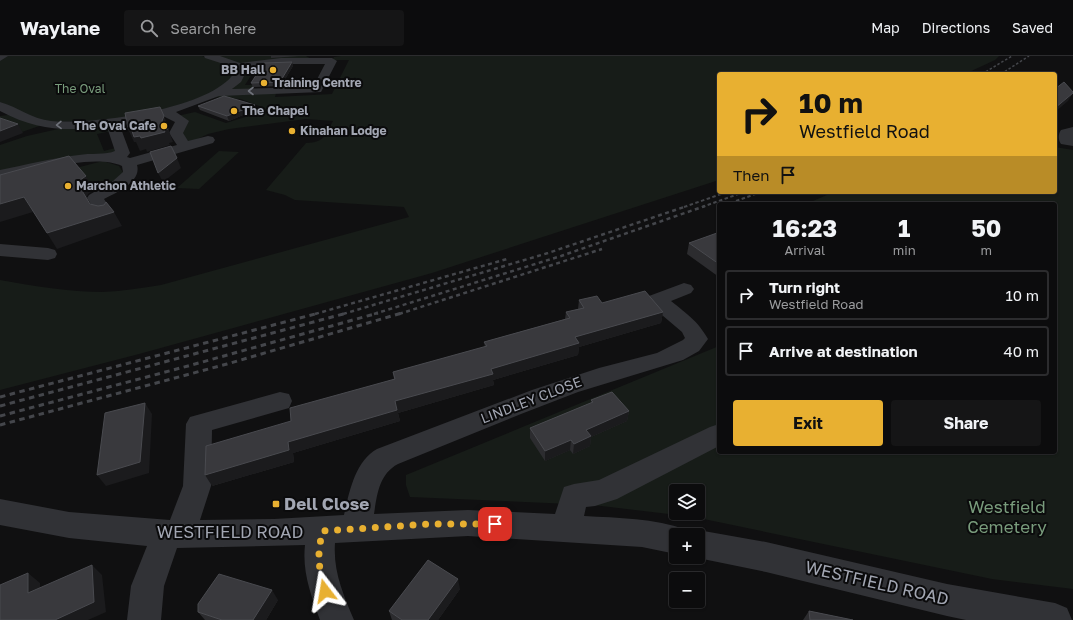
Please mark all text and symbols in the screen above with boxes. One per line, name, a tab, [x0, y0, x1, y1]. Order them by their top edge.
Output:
search box	[124, 10, 404, 46]
text: Waylane	[20, 16, 100, 39]
icon: search	[138, 17, 160, 39]
text: Search here	[170, 19, 256, 37]
text: Map	[871, 19, 900, 36]
text: Directions	[922, 19, 990, 36]
text: Saved	[1012, 19, 1053, 36]
place label: BB Hall	[221, 62, 265, 77]
marker: BB Hall	[268, 65, 278, 75]
place label: Training Centre	[272, 75, 362, 90]
marker: Training Centre	[259, 78, 269, 88]
park label: The Oval	[55, 81, 105, 96]
text: 10 m	[799, 86, 863, 119]
one-way arrow	[248, 87, 254, 96]
icon: right	[733, 88, 785, 140]
place label: The Chapel	[242, 103, 308, 118]
marker: The Chapel	[229, 106, 239, 116]
place label: The Oval Cafe	[74, 118, 156, 133]
one-way arrow	[56, 120, 62, 129]
text: Westfield Road	[799, 120, 930, 142]
marker: The Oval Cafe	[159, 121, 169, 131]
place label: Kinahan Lodge	[300, 123, 387, 138]
marker: Kinahan Lodge	[287, 126, 297, 136]
icon: arrive	[777, 164, 799, 186]
text: Then	[733, 166, 769, 184]
place label: Marchon Athletic	[76, 178, 176, 193]
marker: Marchon Athletic	[63, 181, 73, 191]
text: 16:23	[773, 213, 837, 242]
text: 1	[898, 213, 910, 242]
text: 50	[971, 213, 1001, 242]
text: Arrival	[784, 242, 825, 258]
text: min	[893, 242, 916, 258]
text: m	[981, 242, 992, 258]
text: Turn right	[769, 278, 840, 296]
icon: right	[735, 284, 757, 306]
text: 10 m	[1005, 286, 1039, 304]
text: Westfield Road	[769, 296, 863, 312]
icon: arrive	[735, 340, 757, 362]
text: Arrive at destination	[769, 342, 918, 360]
text: 40 m	[1004, 342, 1039, 360]
street label: LINDLEY CLOSE	[478, 372, 584, 427]
button: Exit	[733, 400, 883, 446]
button: Share	[891, 400, 1041, 446]
map controls	[669, 484, 705, 608]
button: layers	[669, 484, 705, 520]
place label: Dell Close	[284, 493, 369, 514]
park label: Westfield Cemetery	[967, 496, 1047, 537]
marker: Dell Close	[271, 499, 281, 509]
pin	[478, 507, 512, 541]
icon: arrive	[484, 513, 506, 535]
street label: WESTFIELD ROAD	[157, 521, 303, 542]
button: +	[669, 528, 705, 564]
street label: WESTFIELD ROAD	[803, 556, 951, 609]
position arrow	[304, 570, 346, 612]
button: −	[669, 572, 705, 608]

